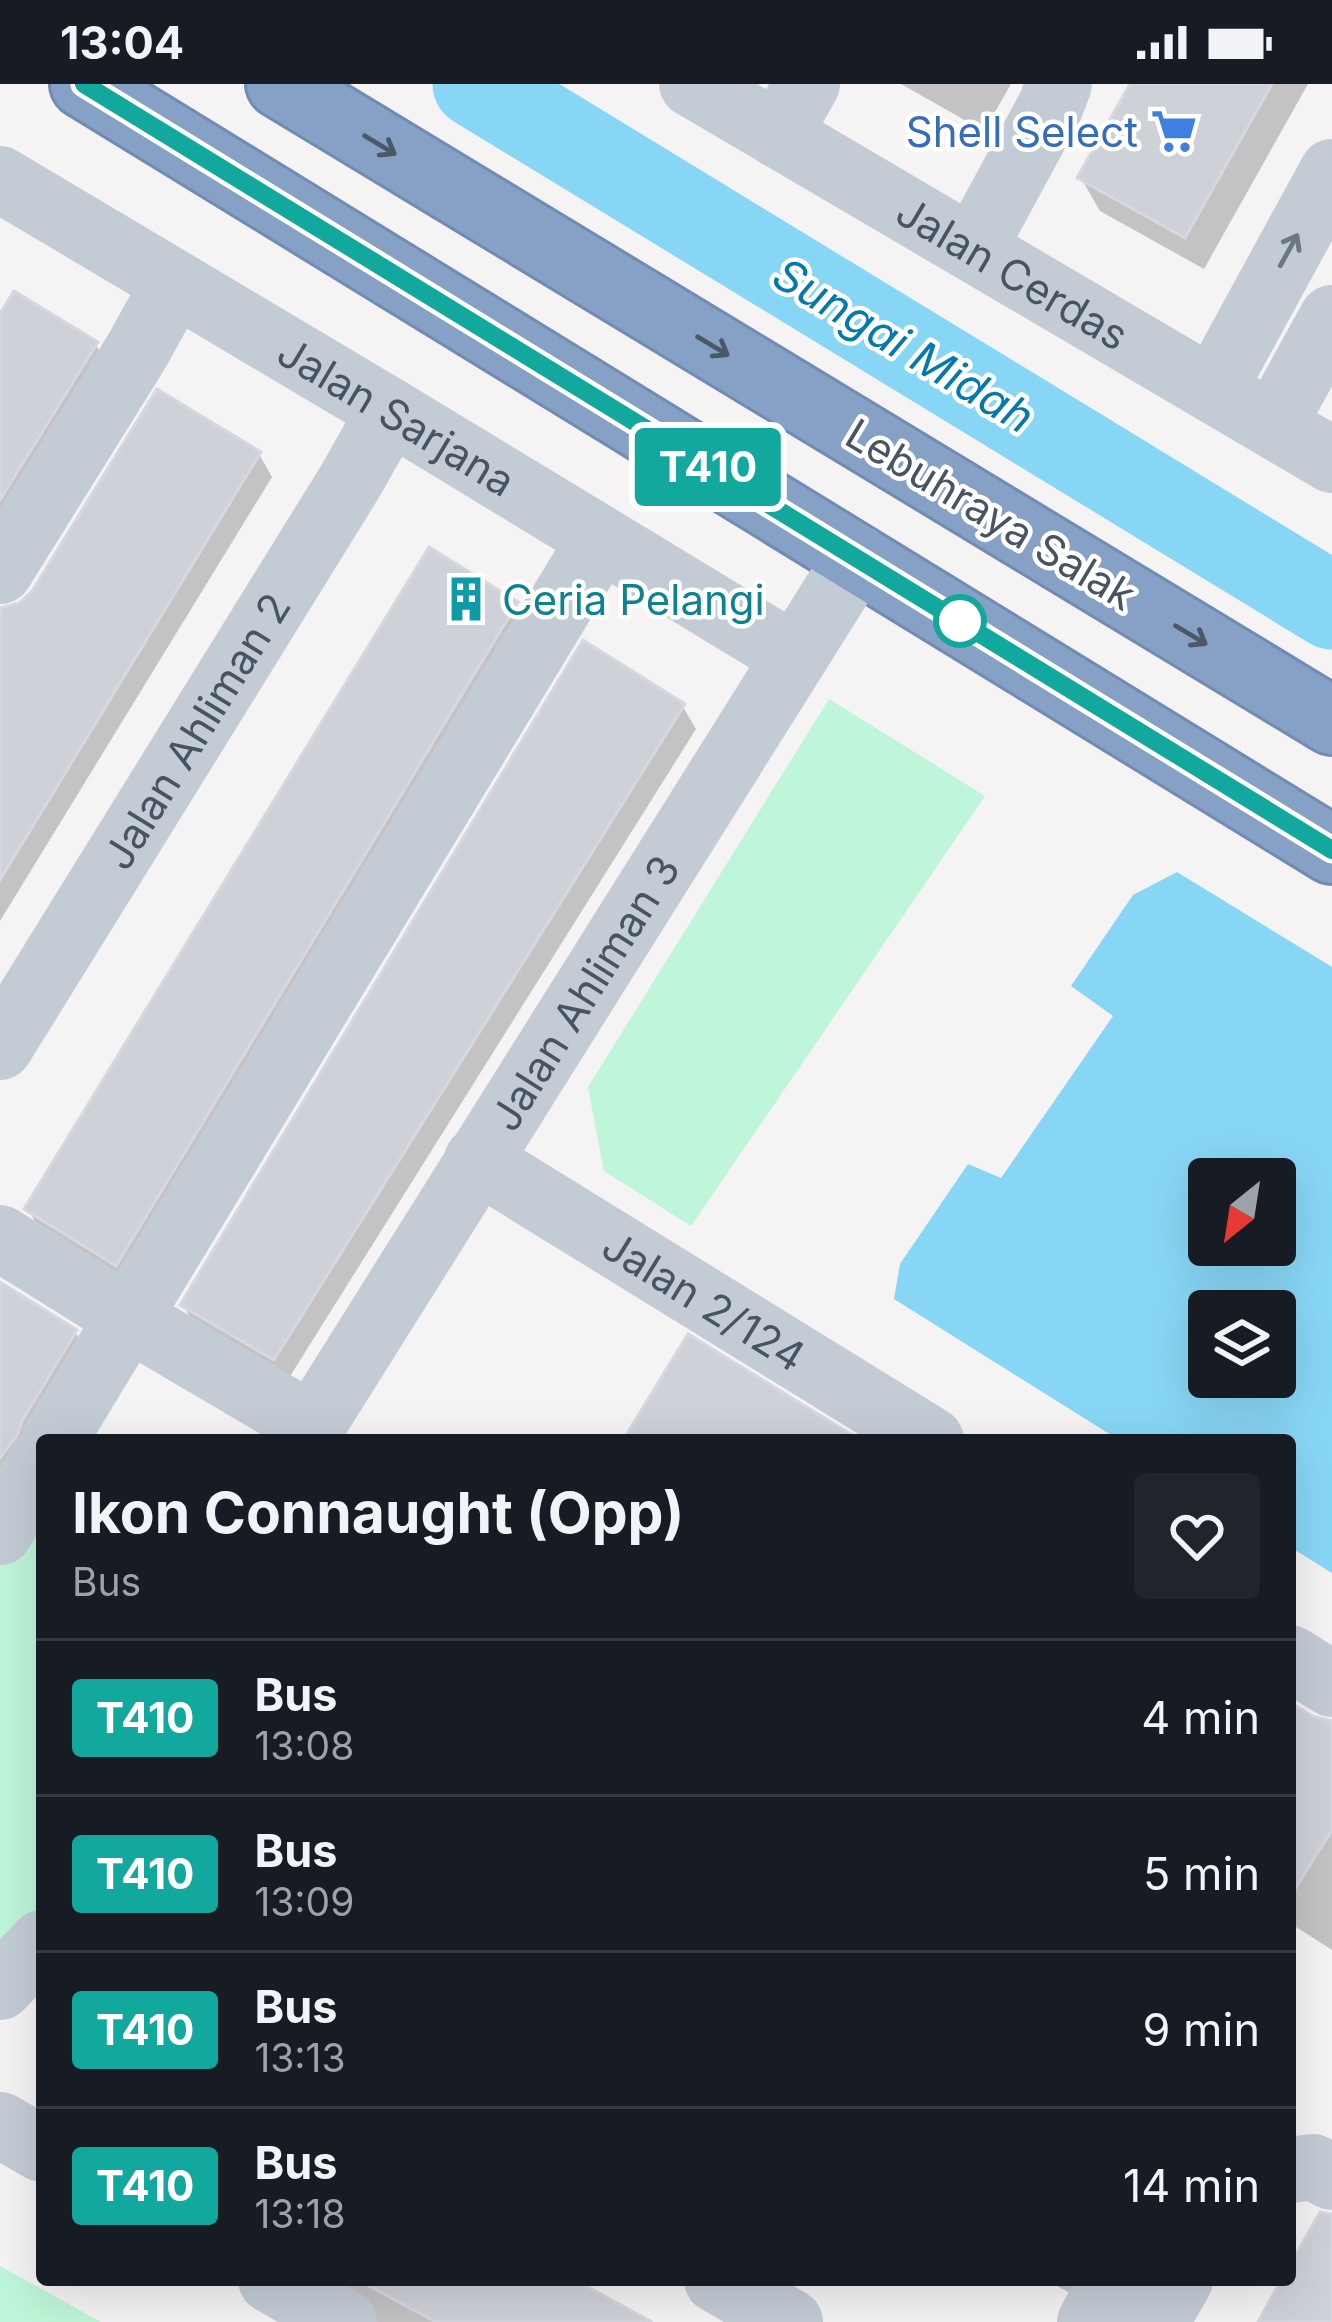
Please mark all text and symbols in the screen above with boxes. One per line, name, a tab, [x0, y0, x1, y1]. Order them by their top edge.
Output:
text: 13:04	[60, 15, 184, 70]
place label: Shell Select	[906, 106, 1138, 157]
supermarket icon: Shell Select	[1149, 106, 1199, 156]
one-way arrow	[362, 133, 397, 157]
street label: Jalan Cerdas	[888, 185, 1138, 360]
one-way arrow	[1278, 233, 1301, 268]
water label: Sungai Midah	[764, 246, 1044, 444]
street label: Jalan Sarjana	[269, 325, 524, 506]
one-way arrow	[695, 334, 729, 358]
street label: Lebuhraya Salak	[837, 408, 1145, 620]
line badge: T410	[624, 428, 792, 506]
text: T410	[659, 441, 757, 492]
building icon: Ceria Pelangi	[441, 574, 491, 624]
place label: Ceria Pelangi	[502, 574, 765, 625]
street label: Jalan Ahliman 2	[91, 583, 300, 878]
unlabelled marker	[935, 596, 985, 646]
one-way arrow	[1173, 623, 1207, 647]
street label: Jalan Ahliman 3	[479, 846, 689, 1140]
north arrow	[1188, 1158, 1296, 1266]
map controls	[1188, 1158, 1296, 1398]
street label: Jalan 2/124	[594, 1219, 815, 1382]
button: layers	[1188, 1290, 1296, 1398]
button: heart	[1134, 1473, 1260, 1599]
text: Ikon Connaught (Opp)	[72, 1478, 684, 1547]
text: Bus	[72, 1558, 141, 1605]
text: Bus	[254, 1667, 337, 1722]
text: 4 min	[1141, 1690, 1260, 1745]
text: T410	[96, 1692, 194, 1743]
text: 13:08	[254, 1722, 354, 1769]
text: Bus	[254, 1823, 337, 1878]
text: 5 min	[1143, 1846, 1260, 1901]
text: T410	[96, 1848, 194, 1899]
text: 13:09	[254, 1878, 354, 1925]
text: Bus	[254, 1979, 337, 2034]
text: 9 min	[1143, 2002, 1260, 2057]
text: T410	[96, 2004, 194, 2055]
text: 13:13	[254, 2034, 346, 2081]
text: Bus	[254, 2135, 337, 2190]
text: 14 min	[1123, 2158, 1260, 2213]
text: T410	[96, 2160, 194, 2211]
text: 13:18	[254, 2190, 346, 2237]

